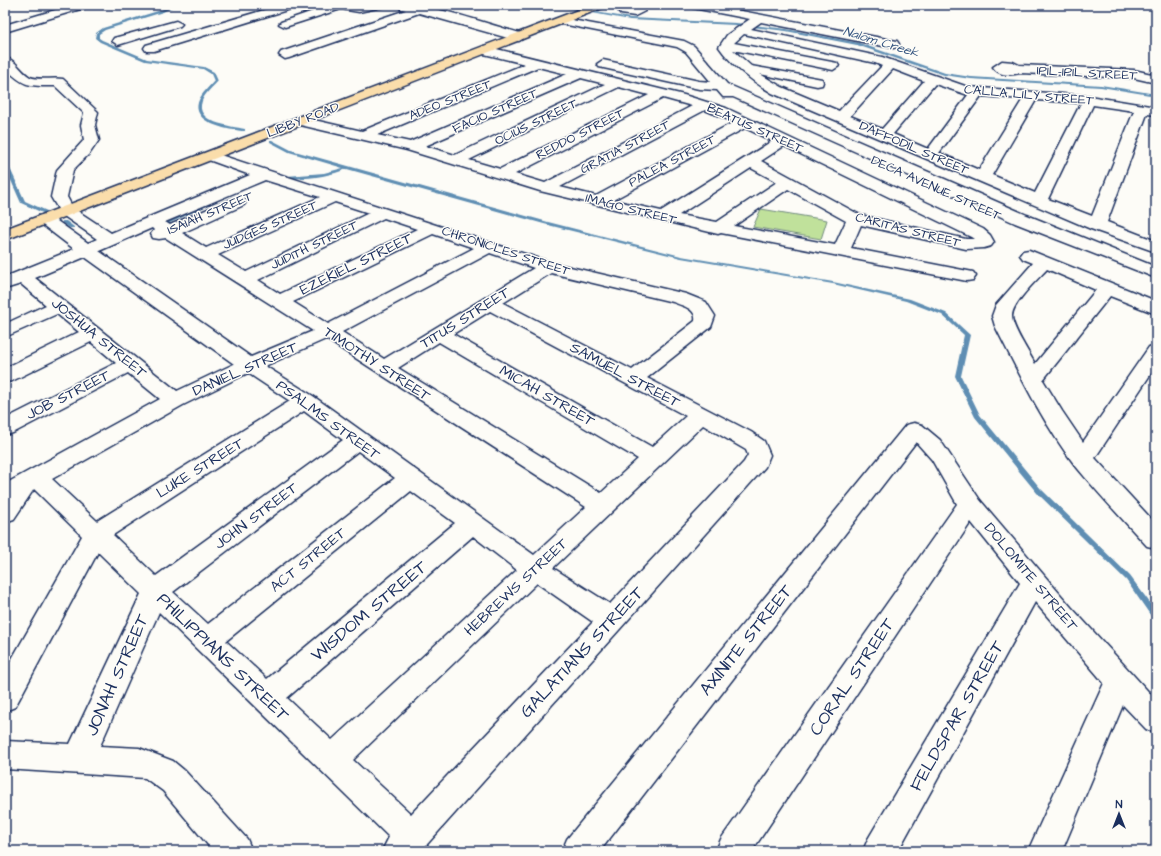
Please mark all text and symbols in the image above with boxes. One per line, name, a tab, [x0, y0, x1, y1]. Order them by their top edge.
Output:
water label: Nalom Creek	[841, 22, 922, 62]
street label: IPIL-IPIL STREET	[1036, 61, 1139, 85]
street label: ADEO STREET	[406, 75, 495, 125]
street label: CALLA LILY STREET	[963, 80, 1096, 110]
street label: FACIO STREET	[449, 84, 541, 138]
street label: OCIUS STREET	[492, 94, 581, 150]
street label: LIBBY ROAD	[264, 98, 342, 142]
street label: BEATUS STREET	[704, 99, 807, 158]
street label: REDDO STREET	[533, 104, 628, 164]
street label: GRATIA STREET	[577, 115, 674, 178]
street label: DAFFODIL STREET	[857, 117, 972, 180]
street label: PALEA STREET	[625, 130, 719, 191]
street label: DECA AVENUE STREET	[868, 151, 1005, 225]
street label: ISAIAH STREET	[164, 187, 256, 239]
street label: IMAGO STREET	[584, 189, 679, 229]
street label: JUDGES STREET	[220, 196, 321, 254]
street label: CARITAS STREET	[853, 208, 963, 252]
street label: JUDITH STREET	[267, 216, 361, 274]
street label: CHRONICLES STREET	[440, 222, 573, 281]
street label: EZEKIEL STREET	[296, 227, 416, 300]
street label: TITUS STREET	[416, 282, 514, 354]
street label: JOSHUA STREET	[47, 293, 152, 384]
street label: TIMOTHY STREET	[320, 322, 435, 407]
street label: DANIEL STREET	[189, 336, 302, 402]
street label: SAMUEL STREET	[566, 337, 684, 413]
street label: MICAH STREET	[496, 360, 599, 432]
street label: JOB STREET	[22, 365, 114, 425]
street label: PSALMS STREET	[272, 375, 385, 465]
street label: LUKE STREET	[152, 432, 248, 503]
street label: JOHN STREET	[210, 477, 302, 554]
street label: DOLOMITE STREET	[979, 518, 1083, 636]
street label: ACT STREET	[266, 522, 351, 597]
street label: HEBREWS STREET	[460, 533, 573, 641]
street label: WISDOM STREET	[305, 554, 433, 667]
street label: AXINITE STREET	[693, 579, 799, 701]
street label: GALATIANS STREET	[514, 580, 650, 723]
street label: PHILIPPIANS STREET	[151, 587, 295, 728]
street label: JONAH STREET	[79, 610, 155, 740]
street label: CORAL STREET	[803, 613, 901, 741]
street label: FELDSPAR STREET	[904, 635, 1011, 796]
north arrow	[1099, 794, 1139, 834]
text: N	[1116, 797, 1123, 812]

